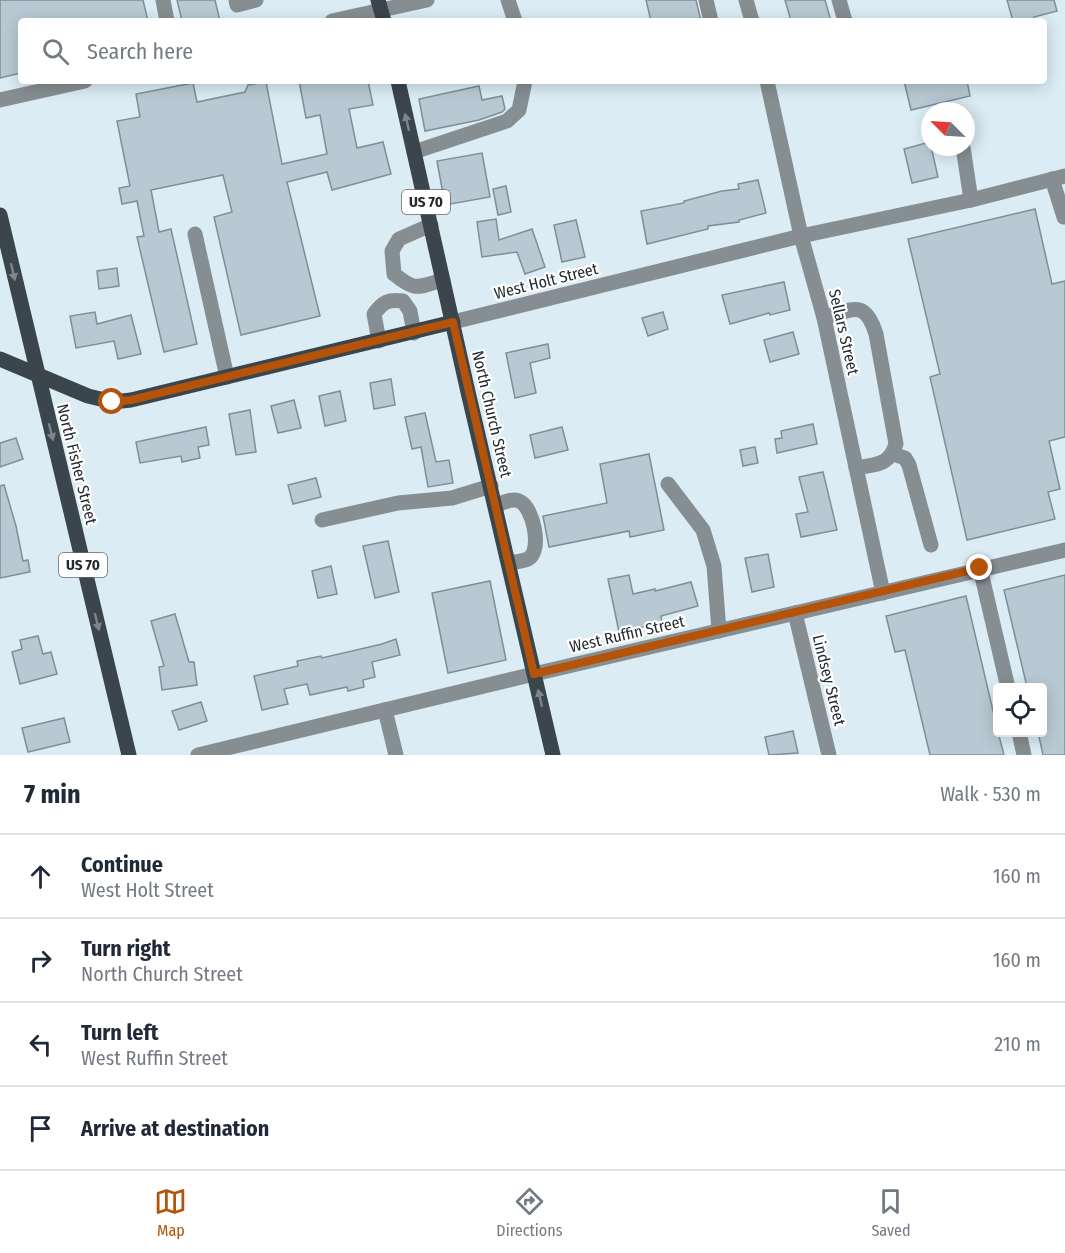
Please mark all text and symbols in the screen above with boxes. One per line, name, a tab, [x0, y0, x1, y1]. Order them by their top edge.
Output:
search box	[18, 18, 1047, 84]
icon: search	[39, 35, 72, 68]
text: Search here	[87, 38, 193, 65]
north arrow	[921, 102, 975, 156]
one-way arrow	[402, 113, 412, 131]
road number: US 70	[402, 190, 450, 214]
street label: West Holt Street	[492, 259, 601, 303]
one-way arrow	[9, 263, 19, 281]
street label: Sellars Street	[825, 287, 863, 377]
street label: North Church Street	[468, 349, 516, 480]
route start	[98, 388, 124, 414]
street label: North Fisher Street	[53, 402, 101, 527]
one-way arrow	[47, 423, 57, 441]
road number: US 70	[59, 553, 107, 577]
route end	[966, 554, 992, 580]
street label: West Ruffin Street	[568, 611, 687, 656]
one-way arrow	[92, 612, 102, 631]
street label: Lindsey Street	[809, 633, 850, 728]
map controls	[993, 683, 1047, 737]
button: locate	[993, 683, 1047, 737]
one-way arrow	[534, 689, 544, 707]
text: 7 min	[24, 779, 81, 810]
text: Walk · 530 m	[940, 782, 1041, 806]
text: Continue	[81, 851, 163, 878]
icon: ahead	[24, 860, 57, 893]
text: 160 m	[993, 864, 1041, 888]
text: West Holt Street	[81, 878, 214, 902]
text: Turn right	[81, 935, 170, 962]
icon: right	[24, 944, 57, 977]
text: 160 m	[993, 948, 1041, 972]
text: North Church Street	[81, 962, 243, 986]
text: Turn left	[81, 1019, 159, 1046]
icon: left	[24, 1028, 57, 1061]
text: 210 m	[994, 1032, 1041, 1056]
text: West Ruffin Street	[81, 1046, 228, 1070]
icon: arrive	[24, 1112, 57, 1145]
text: Arrive at destination	[81, 1115, 269, 1142]
tab: Map	[154, 1185, 187, 1240]
tab: Directions	[496, 1185, 563, 1240]
tab: Saved	[871, 1185, 911, 1240]

